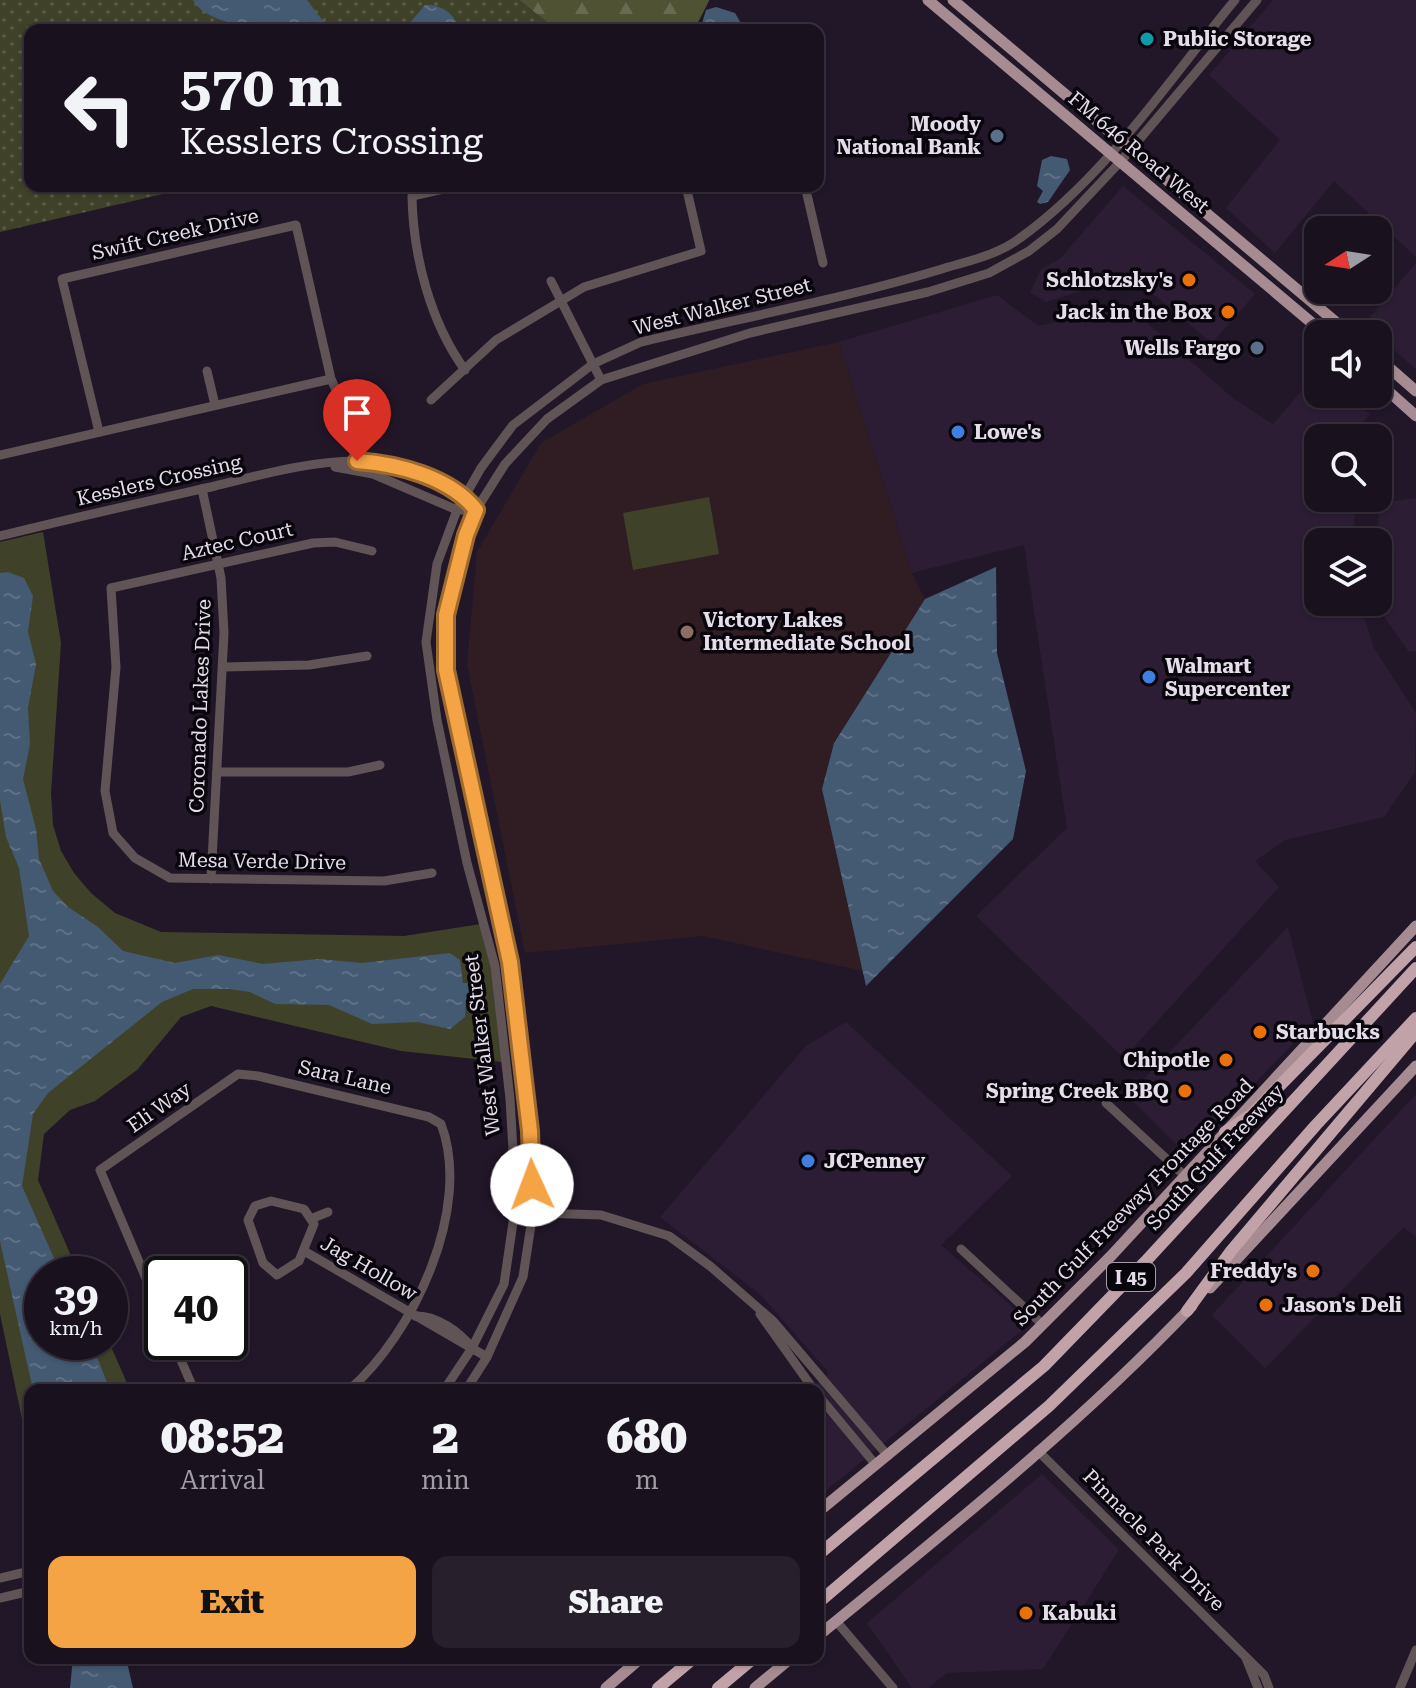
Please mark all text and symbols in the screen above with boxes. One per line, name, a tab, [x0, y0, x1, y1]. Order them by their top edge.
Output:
place label: Public Storage	[1163, 27, 1312, 51]
marker: Public Storage	[1138, 30, 1156, 48]
text: 570 m	[180, 54, 342, 120]
icon: left	[48, 56, 152, 160]
street label: FM 646 Road West	[1064, 86, 1215, 218]
place label: Moody National Bank	[837, 112, 981, 159]
text: Kesslers Crossing	[180, 121, 483, 163]
marker: Moody National Bank	[988, 127, 1006, 145]
street label: Swift Creek Drive	[89, 203, 261, 265]
north arrow	[1304, 216, 1392, 304]
map controls	[1304, 216, 1392, 616]
place label: Schlotzsky's	[1046, 268, 1173, 292]
marker: Schlotzsky's	[1180, 271, 1198, 289]
street label: West Walker Street	[630, 272, 814, 340]
place label: Jack in the Box	[1056, 300, 1212, 324]
marker: Jack in the Box	[1219, 303, 1237, 321]
button: sound	[1304, 320, 1392, 408]
place label: Wells Fargo	[1124, 336, 1241, 360]
marker: Wells Fargo	[1248, 339, 1266, 357]
pin	[323, 379, 391, 461]
icon: arrive	[335, 391, 379, 435]
place label: Lowe's	[974, 420, 1041, 444]
marker: Lowe's	[949, 423, 967, 441]
button: search	[1304, 424, 1392, 512]
street label: Kesslers Crossing	[74, 449, 244, 511]
street label: Aztec Court	[179, 516, 296, 565]
button: layers	[1304, 528, 1392, 616]
street label: Coronado Lakes Drive	[184, 599, 216, 813]
place label: Victory Lakes Intermediate School	[703, 608, 911, 655]
marker: Victory Lakes Intermediate School	[678, 623, 696, 641]
place label: Walmart Supercenter	[1165, 654, 1290, 701]
marker: Walmart Supercenter	[1140, 668, 1158, 686]
street label: Mesa Verde Drive	[178, 848, 346, 874]
street label: West Walker Street	[459, 952, 505, 1137]
place label: Starbucks	[1276, 1020, 1380, 1044]
marker: Starbucks	[1251, 1023, 1269, 1041]
place label: Chipotle	[1123, 1048, 1210, 1072]
marker: Chipotle	[1217, 1051, 1235, 1069]
street label: Sara Lane	[296, 1055, 394, 1099]
street label: South Gulf Freeway Frontage Road	[1008, 1073, 1258, 1331]
street label: Eli Way	[123, 1076, 196, 1137]
place label: Spring Creek BBQ	[986, 1079, 1169, 1103]
street label: South Gulf Freeway	[1141, 1079, 1289, 1235]
marker: Spring Creek BBQ	[1176, 1082, 1194, 1100]
position arrow	[490, 1143, 574, 1227]
place label: JCPenney	[824, 1149, 925, 1173]
marker: JCPenney	[799, 1152, 817, 1170]
street label: Jag Hollow	[316, 1231, 422, 1306]
speed limit sign: 40	[144, 1256, 248, 1360]
place label: Freddy's	[1210, 1259, 1297, 1283]
marker: Freddy's	[1304, 1262, 1322, 1280]
road number: I 45	[1107, 1263, 1155, 1291]
text: 39	[54, 1274, 98, 1321]
place label: Jason's Deli	[1282, 1293, 1402, 1317]
marker: Jason's Deli	[1257, 1296, 1275, 1314]
text: km/h	[49, 1316, 103, 1340]
text: 08:52	[161, 1409, 284, 1465]
text: 2	[432, 1409, 459, 1465]
text: 680	[607, 1409, 687, 1465]
street label: Pinnacle Park Drive	[1078, 1464, 1230, 1616]
text: Arrival	[180, 1465, 265, 1495]
text: min	[421, 1465, 470, 1495]
text: m	[635, 1465, 659, 1495]
button: Exit	[48, 1556, 416, 1648]
button: Share	[432, 1556, 800, 1648]
place label: Kabuki	[1042, 1601, 1117, 1625]
marker: Kabuki	[1017, 1604, 1035, 1622]

